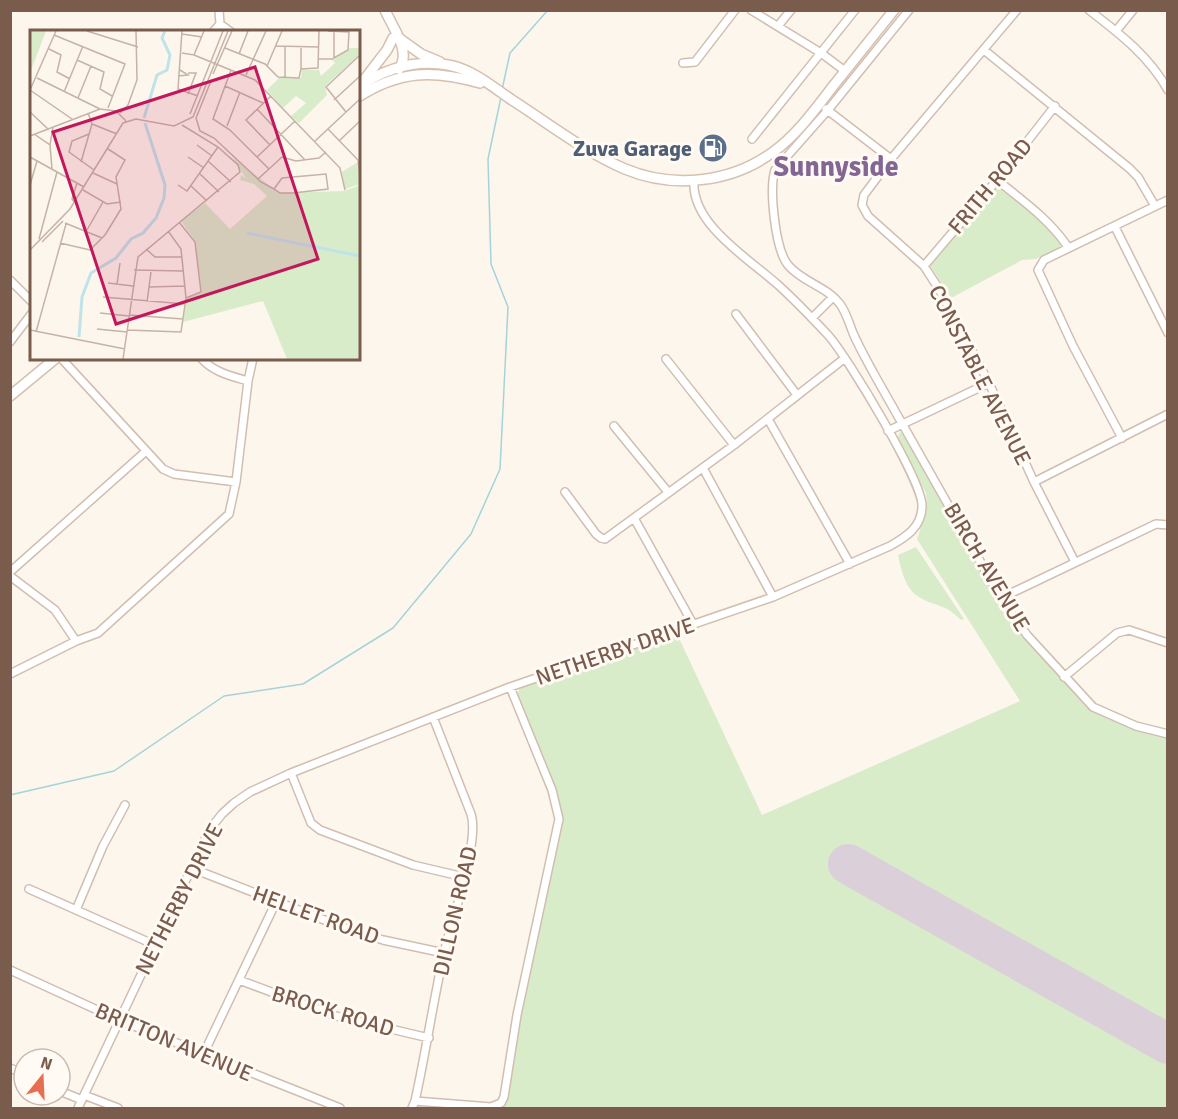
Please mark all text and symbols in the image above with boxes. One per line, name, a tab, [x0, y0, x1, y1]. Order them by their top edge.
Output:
inset map	[30, 30, 360, 360]
fuel station icon: Zuva Garage	[697, 132, 729, 164]
street label: FRITH ROAD	[942, 133, 1038, 239]
place label: Zuva Garage	[573, 135, 692, 162]
district label: Sunnyside	[773, 150, 899, 184]
street label: CONSTABLE AVENUE	[923, 280, 1037, 470]
street label: BIRCH AVENUE	[938, 498, 1036, 636]
street label: NETHERBY DRIVE	[532, 611, 698, 691]
street label: NETHERBY DRIVE	[129, 819, 229, 979]
street label: DILLON ROAD	[427, 844, 483, 978]
street label: HELLET ROAD	[249, 880, 383, 950]
street label: BROCK ROAD	[268, 980, 398, 1042]
street label: BRITTON AVENUE	[91, 997, 257, 1087]
north arrow	[12, 1047, 72, 1107]
text: N	[38, 1052, 55, 1075]

